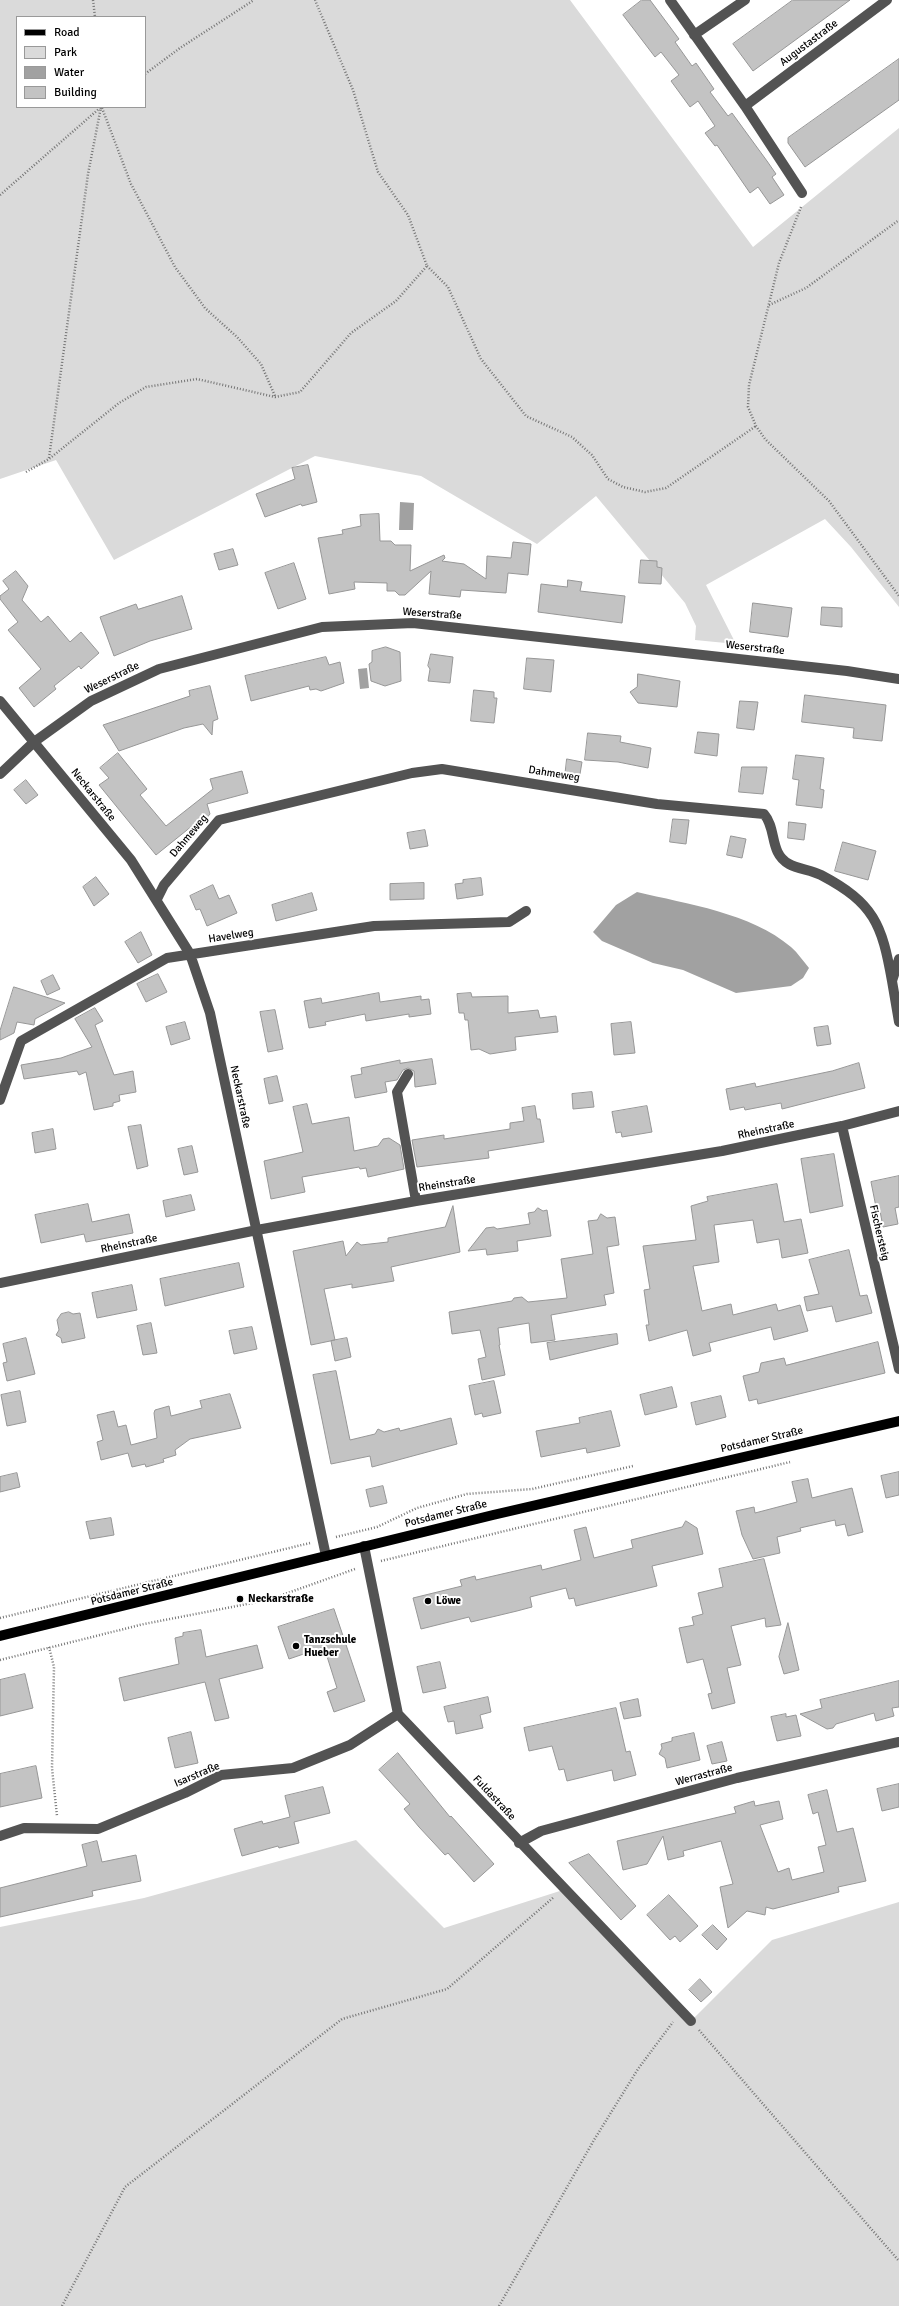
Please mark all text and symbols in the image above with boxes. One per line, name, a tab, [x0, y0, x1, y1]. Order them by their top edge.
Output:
legend	[16, 16, 146, 108]
street label: Augustastraße	[777, 17, 841, 69]
text: Road	[54, 25, 80, 40]
text: Park	[54, 45, 77, 60]
text: Water	[54, 65, 84, 80]
text: Building	[54, 85, 97, 100]
street label: Weserstraße	[402, 605, 462, 623]
street label: Weserstraße	[725, 638, 785, 658]
street label: Weserstraße	[82, 659, 142, 697]
street label: Dahmeweg	[527, 763, 581, 785]
street label: Neckarstraße	[68, 766, 118, 824]
street label: Dahmeweg	[167, 812, 211, 860]
street label: Havelweg	[208, 926, 254, 946]
street label: Neckarstraße	[227, 1064, 253, 1130]
street label: Rheinstraße	[736, 1118, 796, 1142]
street label: Rheinstraße	[417, 1173, 477, 1195]
street label: Fischersteig	[866, 1204, 892, 1262]
street label: Rheinstraße	[99, 1232, 159, 1256]
street label: Potsdamer Straße	[719, 1424, 805, 1456]
street label: Potsdamer Straße	[404, 1497, 488, 1531]
street label: Potsdamer Straße	[90, 1575, 174, 1609]
place label: Neckarstraße	[248, 1592, 314, 1606]
marker: Neckarstraße	[235, 1594, 245, 1604]
place label: Löwe	[436, 1594, 461, 1608]
marker: Löwe	[423, 1596, 433, 1606]
place label: Tanzschule Hueber	[304, 1633, 356, 1659]
marker: Tanzschule Hueber	[291, 1641, 301, 1651]
street label: Isarstraße	[172, 1759, 222, 1791]
street label: Werrastraße	[674, 1761, 734, 1789]
street label: Fuldastraße	[470, 1773, 518, 1823]

